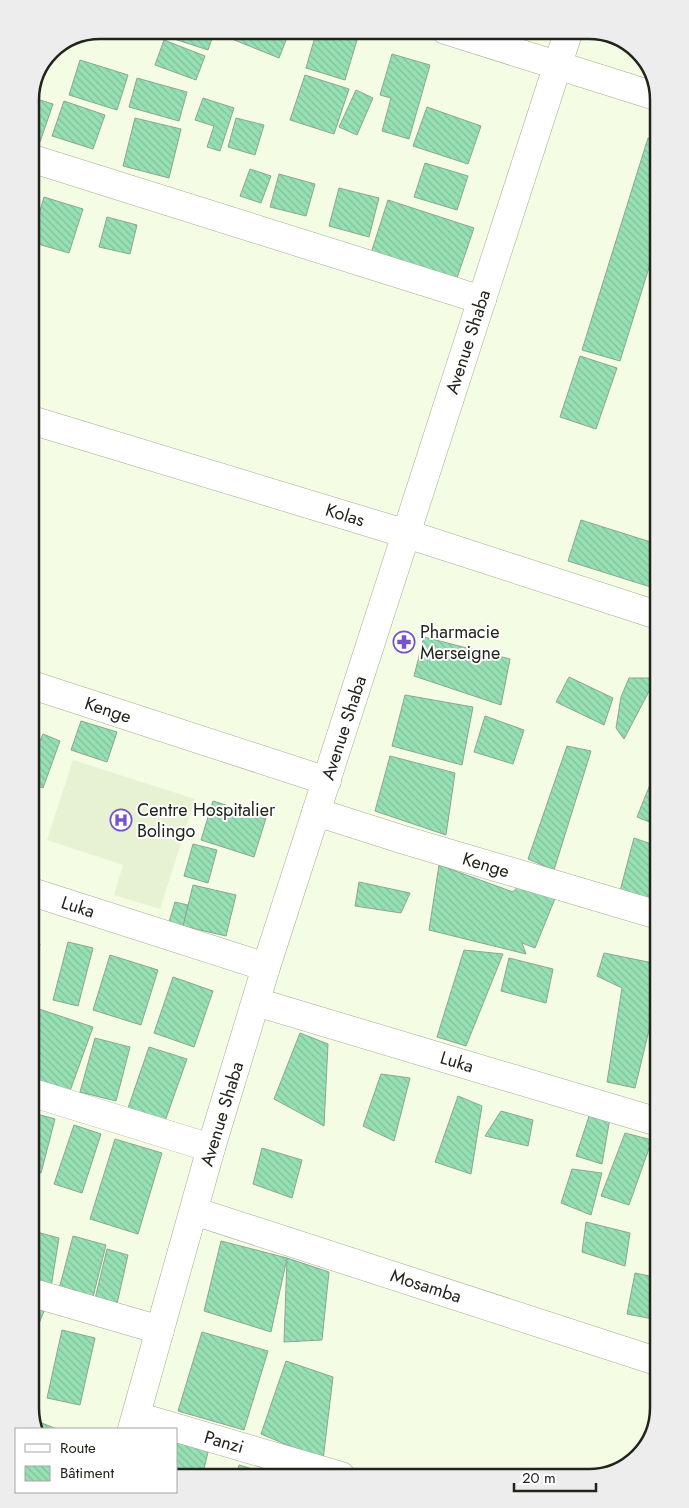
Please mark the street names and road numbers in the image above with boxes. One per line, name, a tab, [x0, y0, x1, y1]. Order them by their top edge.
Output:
street label: Avenue Shaba	[439, 286, 497, 398]
street label: Kolas	[322, 497, 368, 533]
street label: Avenue Shaba	[315, 672, 373, 784]
street label: Kenge	[81, 690, 135, 730]
street label: Kenge	[459, 846, 513, 884]
street label: Luka	[58, 889, 98, 925]
street label: Luka	[437, 1045, 477, 1079]
street label: Avenue Shaba	[194, 1058, 250, 1170]
street label: Mosamba	[387, 1262, 465, 1310]
street label: Panzi	[201, 1424, 247, 1460]

